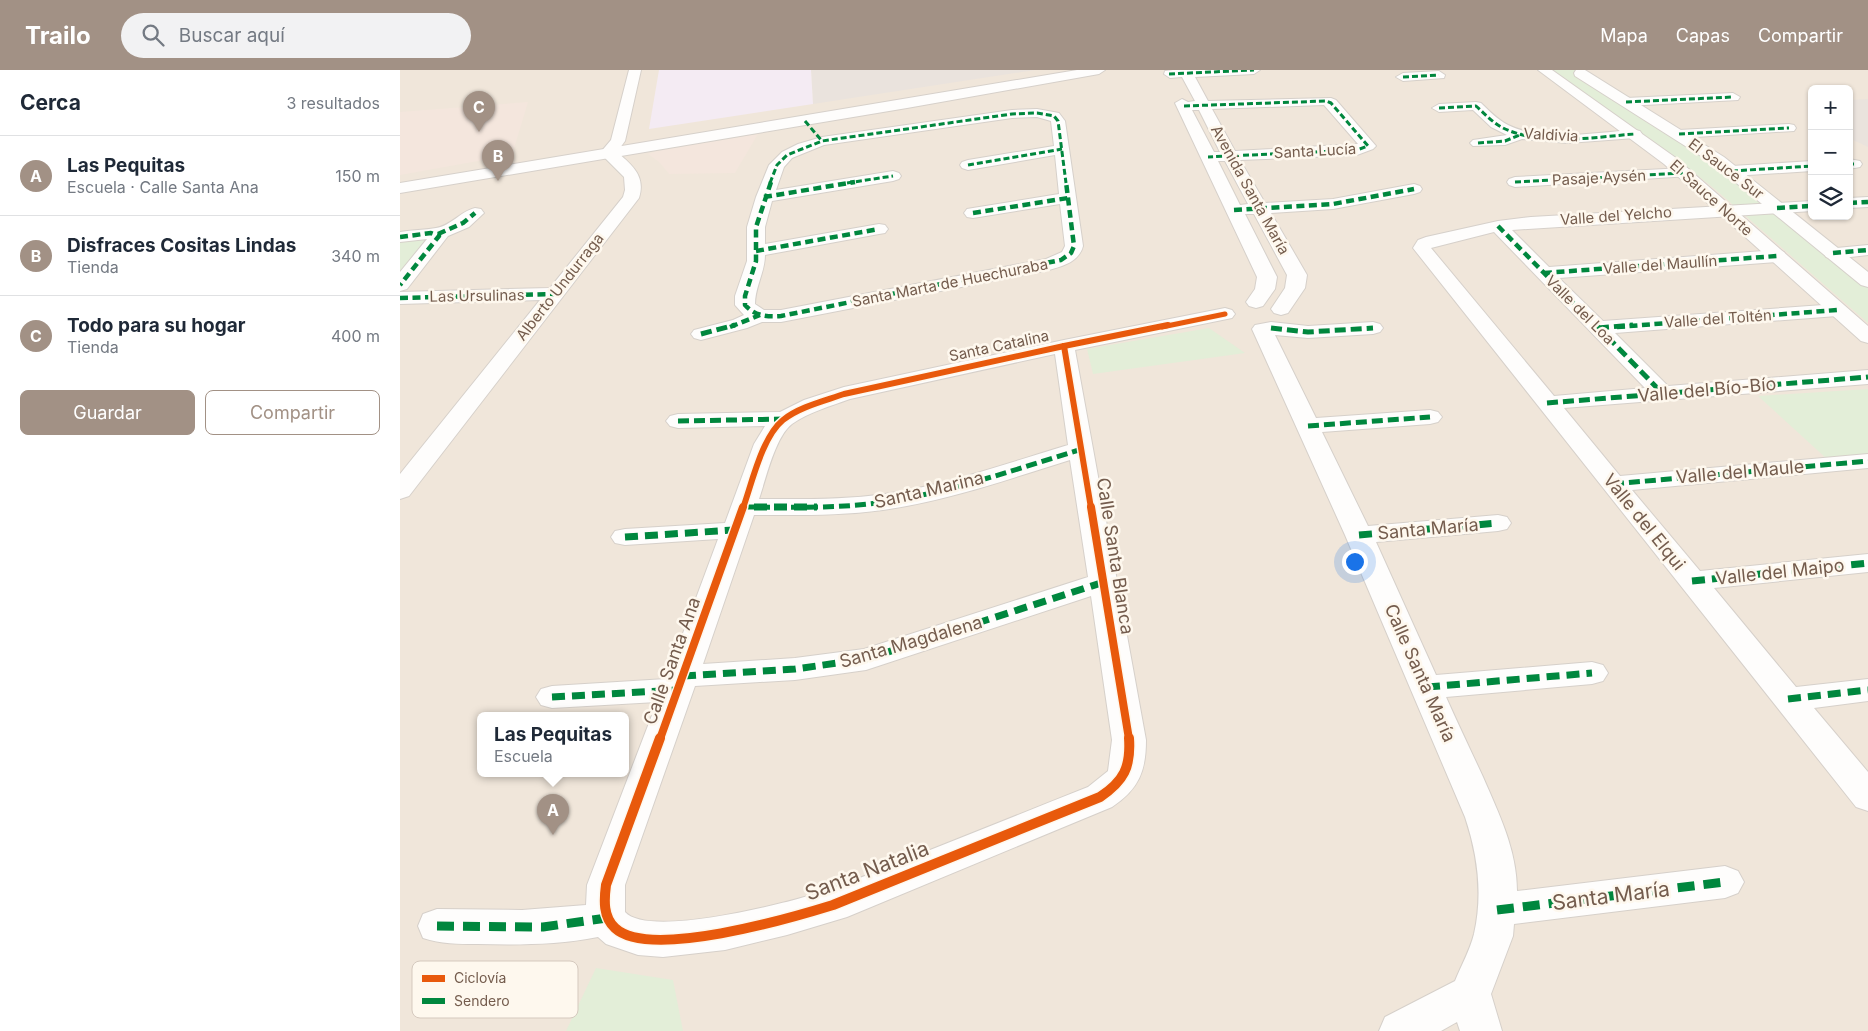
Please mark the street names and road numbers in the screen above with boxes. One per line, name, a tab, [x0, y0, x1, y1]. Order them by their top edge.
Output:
street label: Avenida Santa María	[1207, 122, 1294, 258]
street label: Valdivia	[1523, 124, 1579, 145]
street label: El Sauce Sur	[1685, 134, 1768, 203]
street label: Santa Lucía	[1273, 139, 1357, 162]
street label: El Sauce Norte	[1666, 155, 1757, 240]
street label: Pasaje Aysén	[1551, 166, 1647, 189]
street label: Valle del Yelcho	[1560, 202, 1672, 229]
street label: Alberto Undurraga	[512, 229, 608, 344]
street label: Valle del Maullín	[1602, 251, 1718, 278]
street label: Santa Marta de Huechuraba	[850, 254, 1049, 311]
street label: Valle del Loa	[1542, 271, 1619, 348]
street label: Las Ursulinas	[429, 285, 525, 306]
street label: Valle del Toltén	[1664, 305, 1772, 332]
street label: Santa Catalina	[947, 326, 1051, 365]
street label: Valle del Bío-Bío	[1637, 373, 1777, 406]
street label: Valle del Maule	[1675, 455, 1805, 488]
street label: Santa Marina	[872, 467, 986, 512]
street label: Valle del Elqui	[1599, 469, 1690, 574]
street label: Calle Santa Blanca	[1093, 476, 1138, 636]
street label: Santa María	[1377, 514, 1479, 543]
street label: Valle del Maipo	[1715, 554, 1845, 589]
street label: Calle Santa Ana	[639, 594, 704, 727]
street label: Calle Santa María	[1381, 601, 1460, 745]
street label: Santa Magdalena	[837, 611, 985, 672]
street label: Santa Natalia	[801, 835, 932, 906]
street label: Santa María	[1551, 876, 1671, 915]

